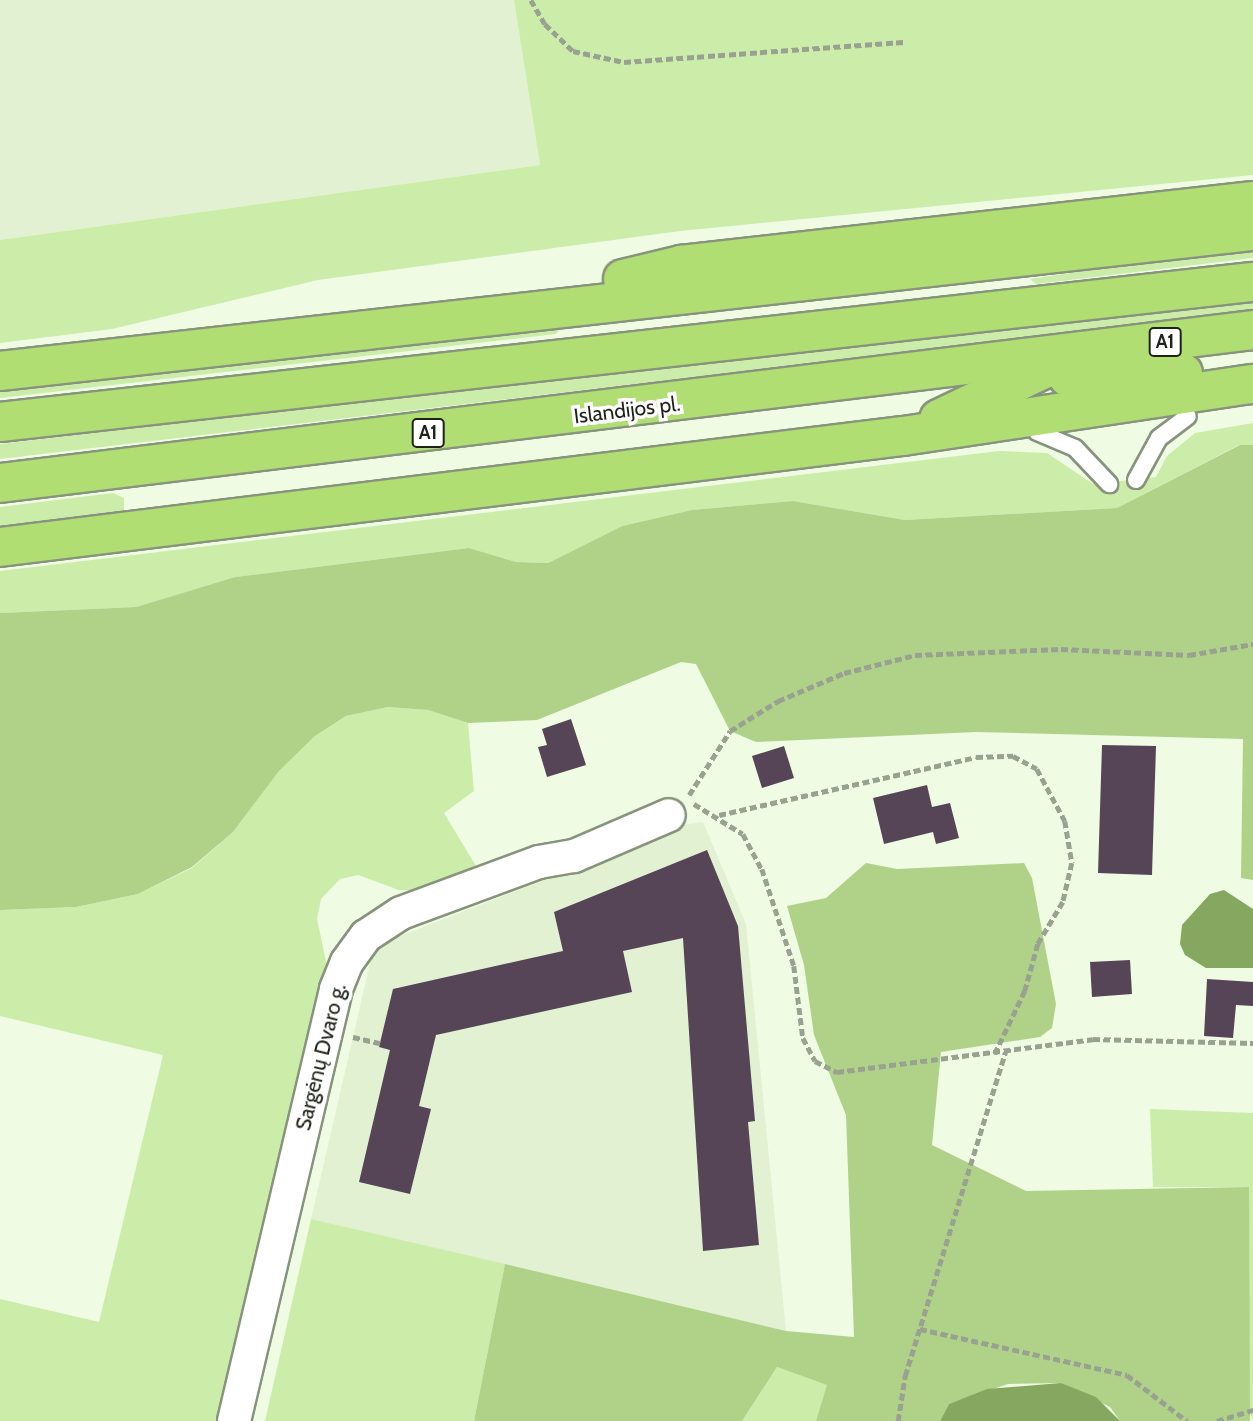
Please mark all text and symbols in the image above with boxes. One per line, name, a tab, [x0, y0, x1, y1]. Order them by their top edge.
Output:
road number: A1	[1148, 326, 1182, 358]
street label: Islandijos pl.	[572, 391, 682, 429]
road number: A1	[410, 418, 446, 448]
street label: Sargėnų Dvaro g.	[291, 981, 351, 1133]

